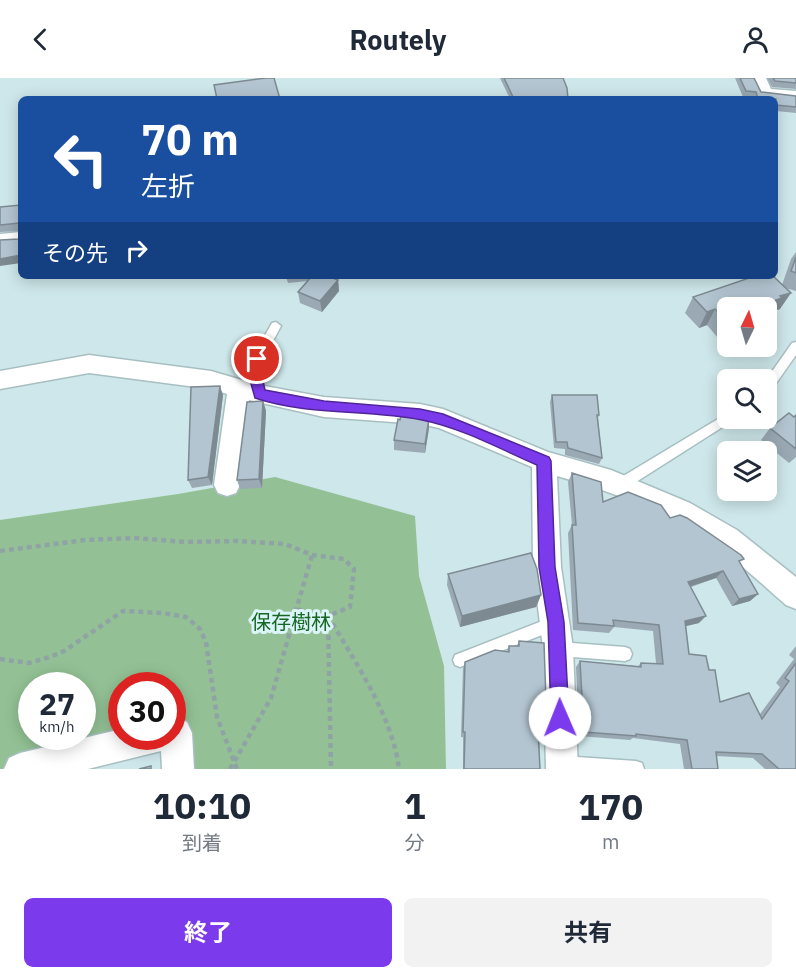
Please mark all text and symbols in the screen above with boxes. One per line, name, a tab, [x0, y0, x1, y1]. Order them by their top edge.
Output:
text: Routely	[350, 22, 446, 57]
icon: back	[24, 23, 57, 56]
icon: person	[739, 23, 772, 56]
text: 70 m	[141, 112, 239, 167]
icon: left	[42, 120, 120, 198]
text: 左折	[141, 168, 195, 203]
icon: right	[120, 234, 153, 267]
text: その先	[42, 238, 108, 267]
north arrow	[717, 297, 777, 357]
map controls	[717, 297, 777, 501]
pin	[231, 333, 282, 384]
icon: arrive	[240, 342, 273, 375]
button: search	[717, 369, 777, 429]
button: layers	[717, 441, 777, 501]
park label: 保存樹林	[251, 608, 331, 635]
speed limit sign: 30	[108, 672, 186, 750]
text: 27	[39, 684, 75, 723]
position arrow	[528, 686, 592, 750]
text: km/h	[39, 717, 75, 736]
text: 10:10	[153, 782, 251, 829]
text: 1	[404, 782, 426, 829]
text: 170	[578, 783, 643, 830]
text: m	[602, 828, 619, 855]
text: 到着	[182, 829, 222, 856]
text: 分	[405, 829, 425, 856]
button: 終了	[24, 898, 392, 967]
button: 共有	[404, 898, 772, 967]

